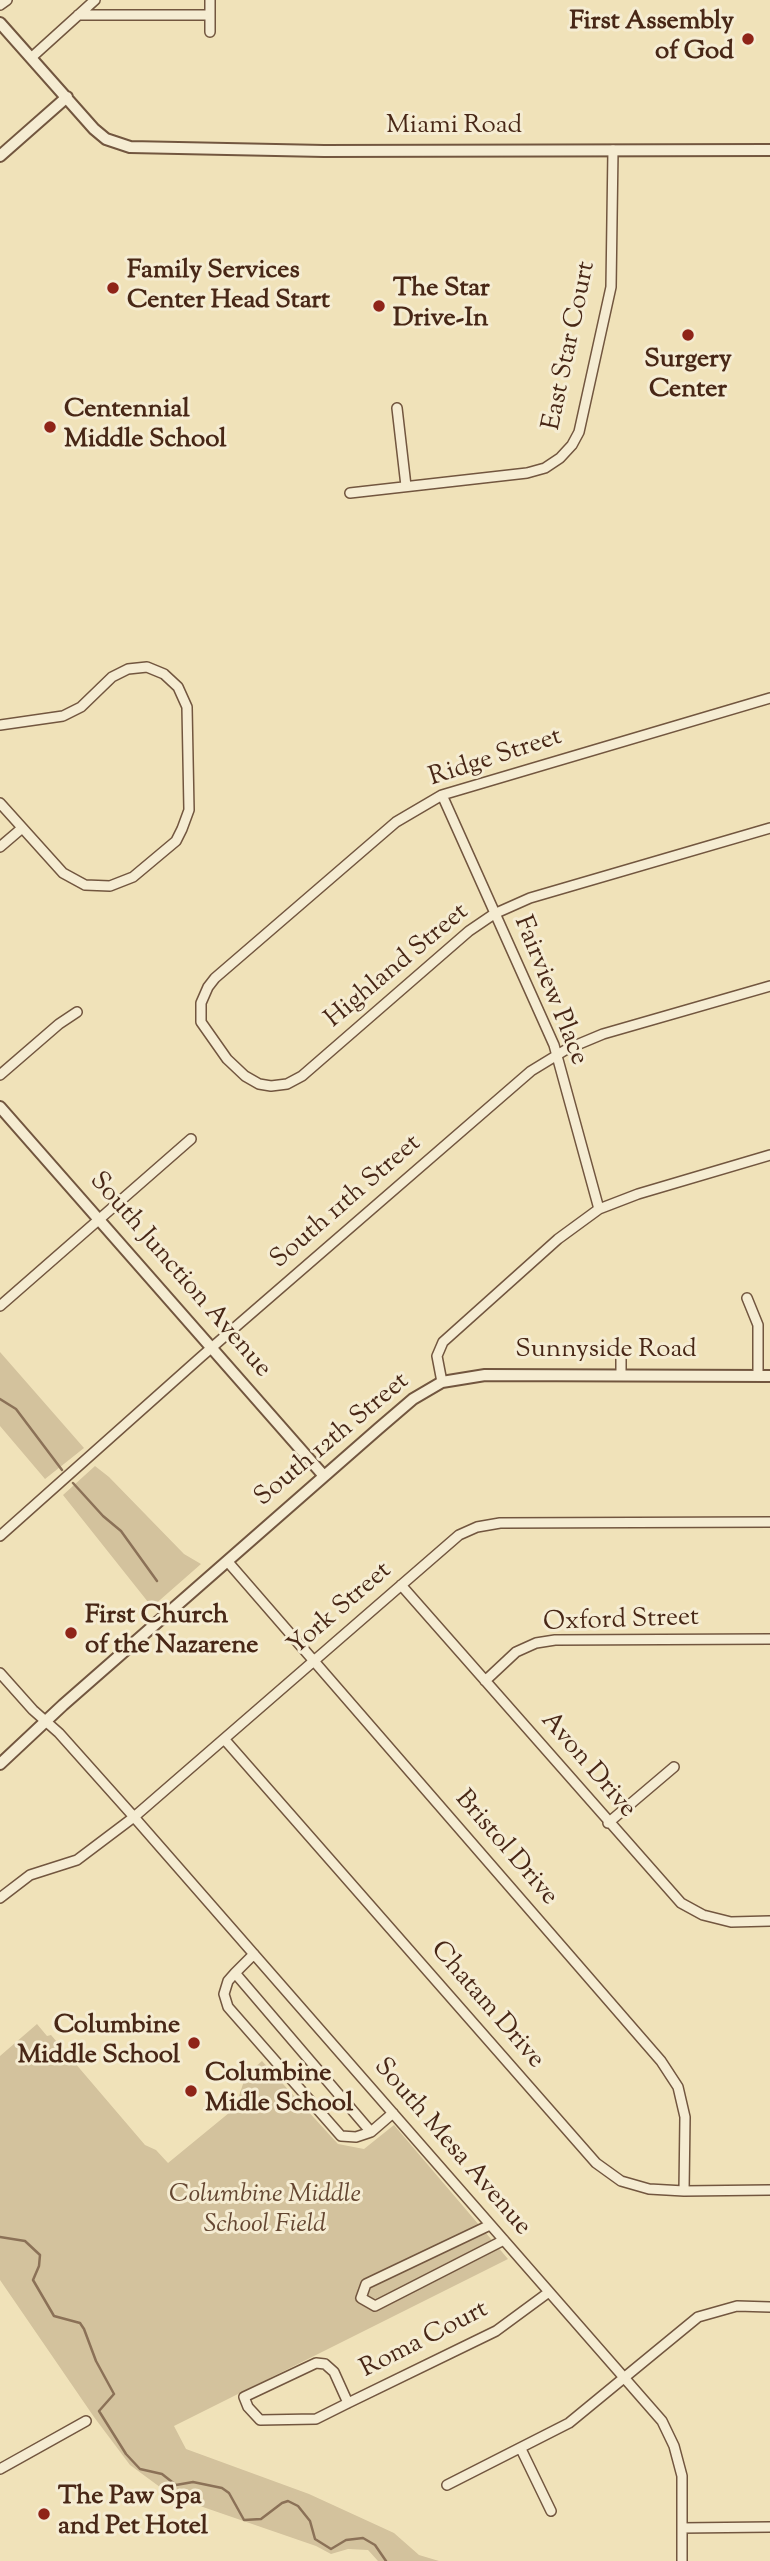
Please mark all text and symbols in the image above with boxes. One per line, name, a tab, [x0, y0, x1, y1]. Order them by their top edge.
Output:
place label: First Assembly of God	[569, 8, 734, 70]
marker: First Assembly of God	[740, 31, 756, 47]
street label: Miami Road	[386, 112, 522, 144]
place label: Family Services Center Head Start	[127, 257, 330, 318]
street label: East Star Court	[538, 259, 604, 433]
place label: The Star Drive-In	[393, 275, 490, 336]
marker: Family Services Center Head Start	[105, 280, 121, 296]
marker: The Star Drive-In	[371, 298, 387, 314]
marker: Surgery Center	[680, 327, 696, 343]
place label: Surgery Center	[644, 346, 732, 408]
place label: Centennial Middle School	[64, 396, 227, 458]
marker: Centennial Middle School	[42, 419, 58, 435]
street label: Ridge Street	[426, 723, 566, 795]
street label: Highland Street	[320, 898, 476, 1036]
street label: Fairview Place	[505, 912, 593, 1070]
street label: South 11th Street	[265, 1129, 429, 1277]
street label: South Junction Avenue	[81, 1167, 277, 1385]
street label: Sunnyside Road	[515, 1336, 697, 1368]
street label: South 12th Street	[249, 1367, 417, 1515]
street label: York Street	[283, 1557, 399, 1663]
place label: First Church of the Nazarene	[85, 1602, 258, 1664]
street label: Oxford Street	[542, 1604, 700, 1640]
marker: First Church of the Nazarene	[63, 1625, 79, 1641]
street label: Avon Drive	[533, 1707, 641, 1825]
street label: Bristol Drive	[447, 1785, 563, 1913]
street label: Chatam Drive	[422, 1936, 550, 2076]
place label: Columbine Middle School	[17, 2012, 180, 2074]
marker: Columbine Middle School	[186, 2035, 202, 2051]
street label: South Mesa Avenue	[366, 2053, 536, 2243]
place label: Columbine Midle School	[205, 2060, 353, 2122]
marker: Columbine Midle School	[183, 2083, 199, 2099]
park label: Columbine Middle School Field	[169, 2181, 361, 2242]
street label: Roma Court	[356, 2295, 494, 2387]
place label: The Paw Spa and Pet Hotel	[58, 2483, 208, 2544]
marker: The Paw Spa and Pet Hotel	[36, 2506, 52, 2522]

